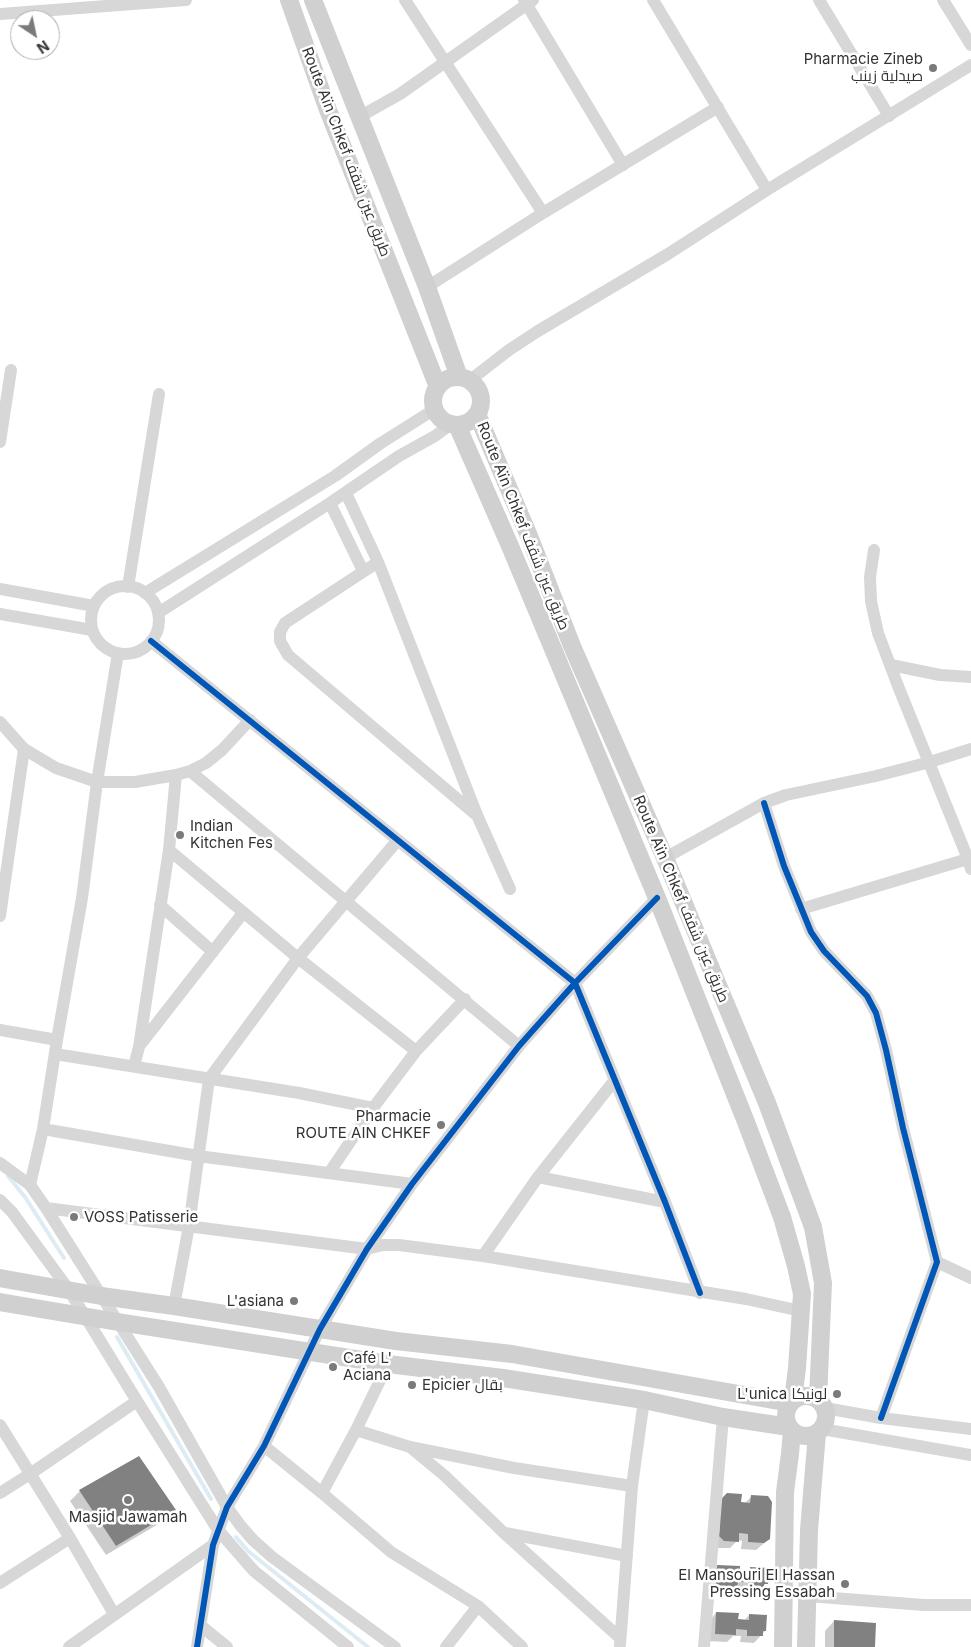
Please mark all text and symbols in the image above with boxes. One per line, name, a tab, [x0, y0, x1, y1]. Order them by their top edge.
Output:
north arrow	[10, 10, 60, 60]
text: N	[34, 37, 52, 57]
street label: Route Aïn Chkef طريق عين شقف	[298, 45, 394, 259]
place label: Pharmacie Zineb صيدلية زينب	[804, 50, 923, 85]
marker: Pharmacie Zineb صيدلية زينب	[927, 62, 939, 74]
street label: Route Aïn Chkef طريق عين شقف	[473, 419, 573, 633]
street label: Route Aïn Chkef طريق عين شقف	[629, 793, 733, 1005]
place label: Indian Kitchen Fes	[190, 817, 273, 852]
marker: Indian Kitchen Fes	[174, 829, 186, 841]
place label: Pharmacie ROUTE AIN CHKEF	[296, 1107, 431, 1142]
marker: Pharmacie ROUTE AIN CHKEF	[435, 1119, 447, 1131]
place label: VOSS Patisserie	[84, 1208, 198, 1226]
marker: VOSS Patisserie	[68, 1211, 80, 1223]
place label: L'asiana	[227, 1292, 284, 1310]
marker: L'asiana	[288, 1295, 300, 1307]
place label: Café L' Aciana	[343, 1349, 392, 1384]
marker: Café L' Aciana	[327, 1361, 339, 1373]
place label: Epicier بقال	[422, 1376, 503, 1394]
marker: Epicier بقال	[406, 1379, 418, 1391]
place label: L'unica لونيكا	[737, 1385, 827, 1403]
marker: L'unica لونيكا	[831, 1388, 843, 1400]
marker: Masjid Jawamah	[122, 1494, 134, 1506]
place label: Masjid Jawamah	[69, 1508, 187, 1526]
place label: El Mansouri El Hassan Pressing Essabah	[678, 1566, 835, 1601]
marker: El Mansouri El Hassan Pressing Essabah	[839, 1578, 851, 1590]

